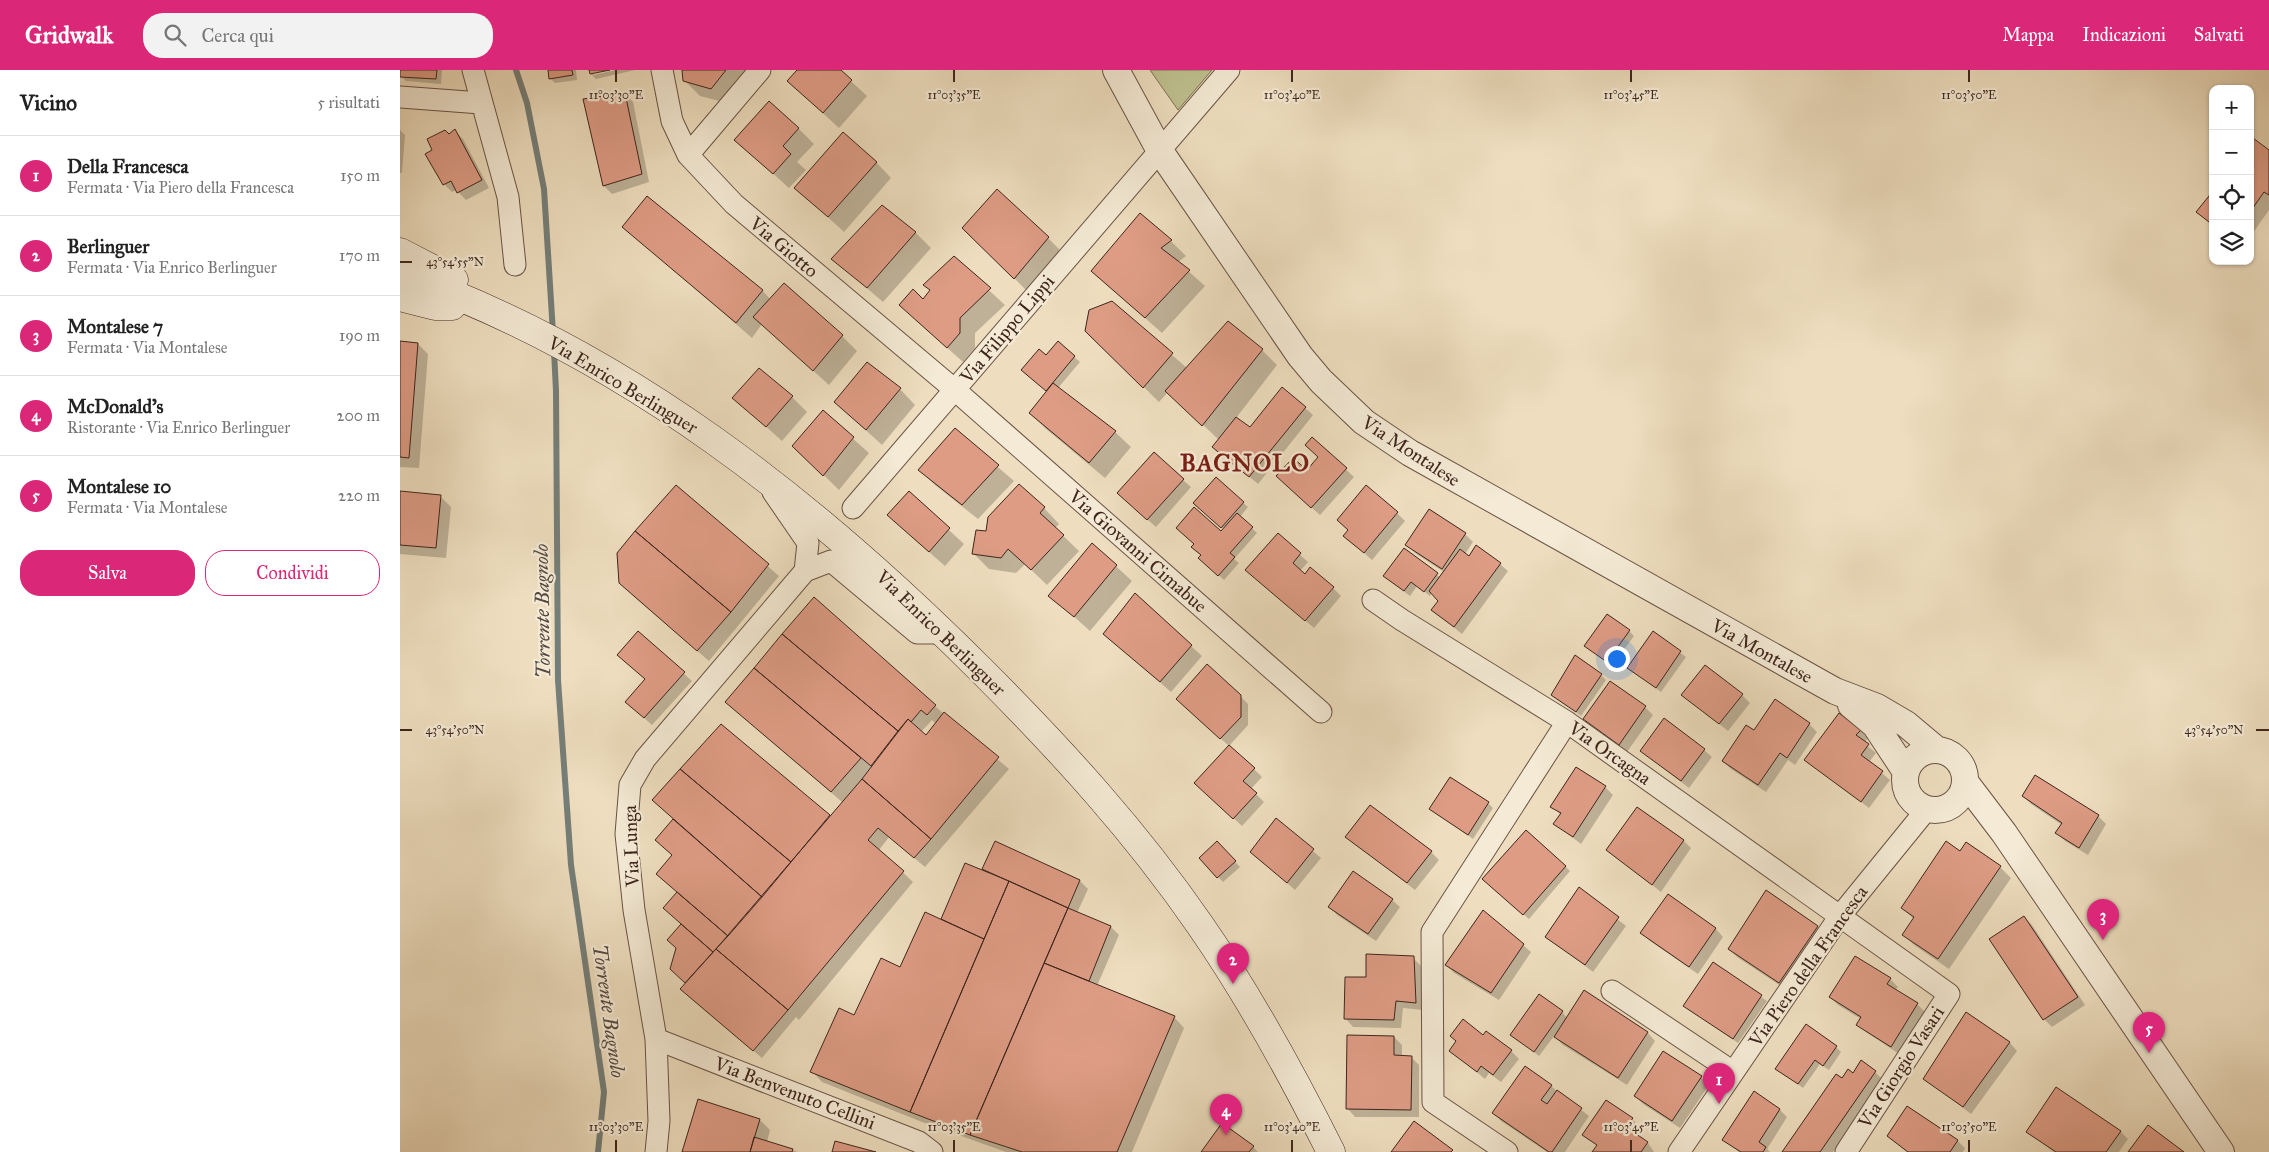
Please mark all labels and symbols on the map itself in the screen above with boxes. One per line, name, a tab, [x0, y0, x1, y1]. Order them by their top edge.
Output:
text: 11°03'30"E	[589, 88, 644, 102]
text: 11°03'35"E	[927, 88, 981, 102]
text: 11°03'40"E	[1264, 88, 1321, 102]
text: 11°03'45"E	[1603, 88, 1659, 102]
text: 11°03'50"E	[1941, 88, 1997, 102]
street label: Via Giotto	[744, 211, 823, 282]
text: 43°54'55"N	[426, 255, 484, 269]
street label: Via Filippo Lippi	[954, 270, 1059, 389]
street label: Via Enrico Berlinguer	[542, 331, 703, 440]
street label: Via Montalese	[1357, 410, 1464, 491]
district label: BAGNOLO	[1180, 448, 1310, 478]
street label: Via Giovanni Cimabue	[1063, 484, 1212, 617]
water label: Torrente Bagnolo	[529, 543, 555, 679]
street label: Via Enrico Berlinguer	[870, 565, 1011, 702]
street label: Via Montalese	[1706, 613, 1817, 688]
your location	[1604, 646, 1630, 672]
street label: Via Orcagna	[1563, 716, 1656, 791]
text: 43°54'50"N	[425, 723, 485, 737]
text: 43°54'50"N	[2184, 723, 2244, 737]
street label: Via Lunga	[618, 804, 645, 888]
street label: Via Piero della Francesca	[1743, 880, 1873, 1052]
pin: 3	[2087, 899, 2119, 940]
water label: Torrente Bagnolo	[588, 943, 630, 1080]
pin: 2	[1217, 943, 1249, 984]
street label: Via Giorgio Vasari	[1852, 1002, 1950, 1134]
pin: 5	[2133, 1012, 2165, 1053]
street label: Via Benvenuto Cellini	[710, 1051, 879, 1134]
pin: 1	[1703, 1063, 1735, 1104]
pin: 4	[1210, 1094, 1242, 1135]
text: 11°03'30"E	[589, 1120, 644, 1134]
text: 11°03'35"E	[927, 1120, 981, 1134]
text: 11°03'40"E	[1264, 1120, 1321, 1134]
text: 11°03'45"E	[1603, 1120, 1659, 1134]
text: 11°03'50"E	[1941, 1120, 1997, 1134]

